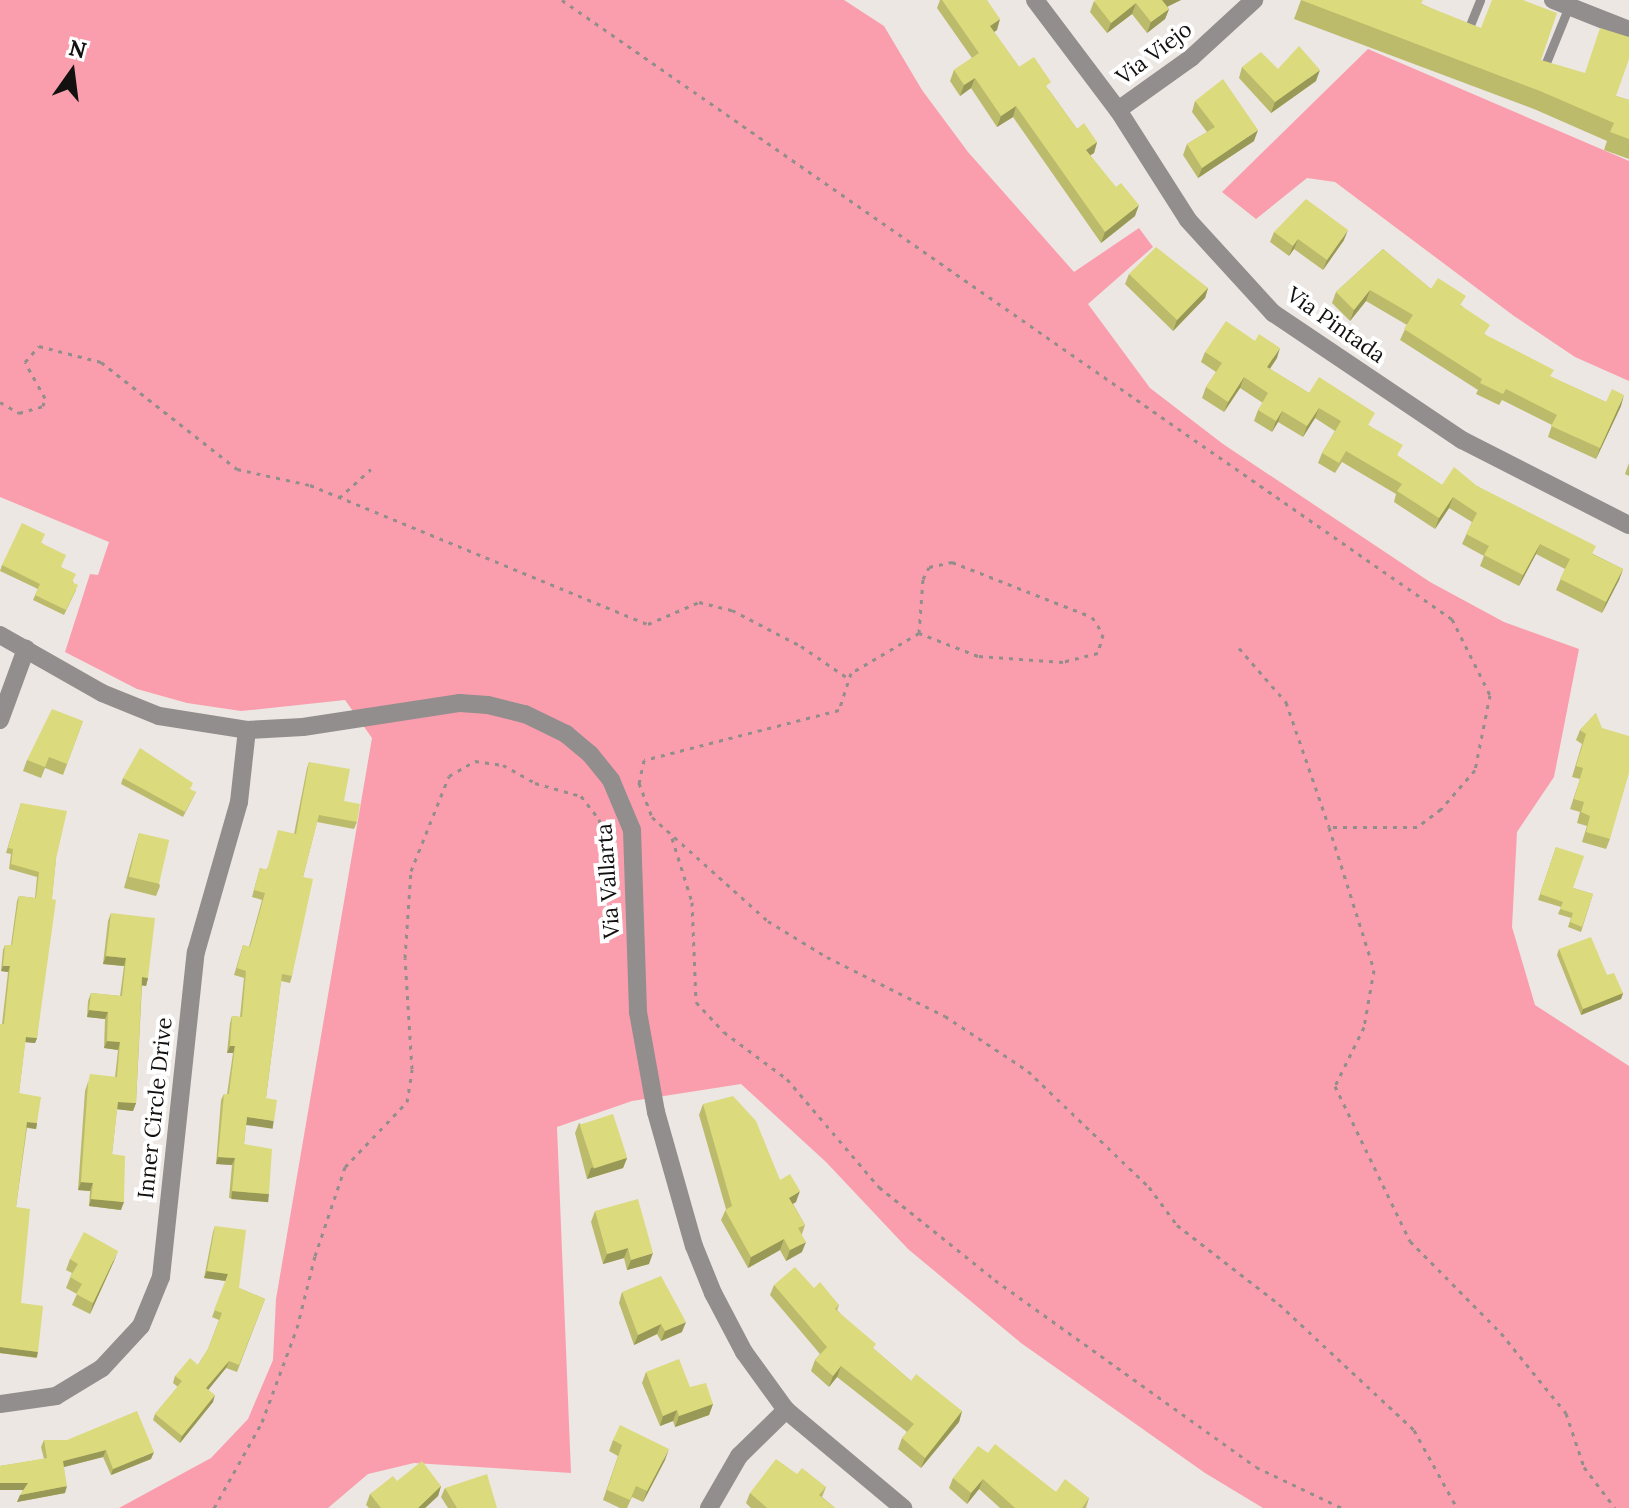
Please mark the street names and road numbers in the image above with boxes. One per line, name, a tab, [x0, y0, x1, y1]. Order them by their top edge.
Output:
street label: Via Viejo	[1111, 16, 1197, 90]
street label: Via Pintada	[1282, 281, 1390, 369]
street label: Via Vallarta	[591, 823, 625, 939]
street label: Inner Circle Drive	[132, 1016, 178, 1200]

